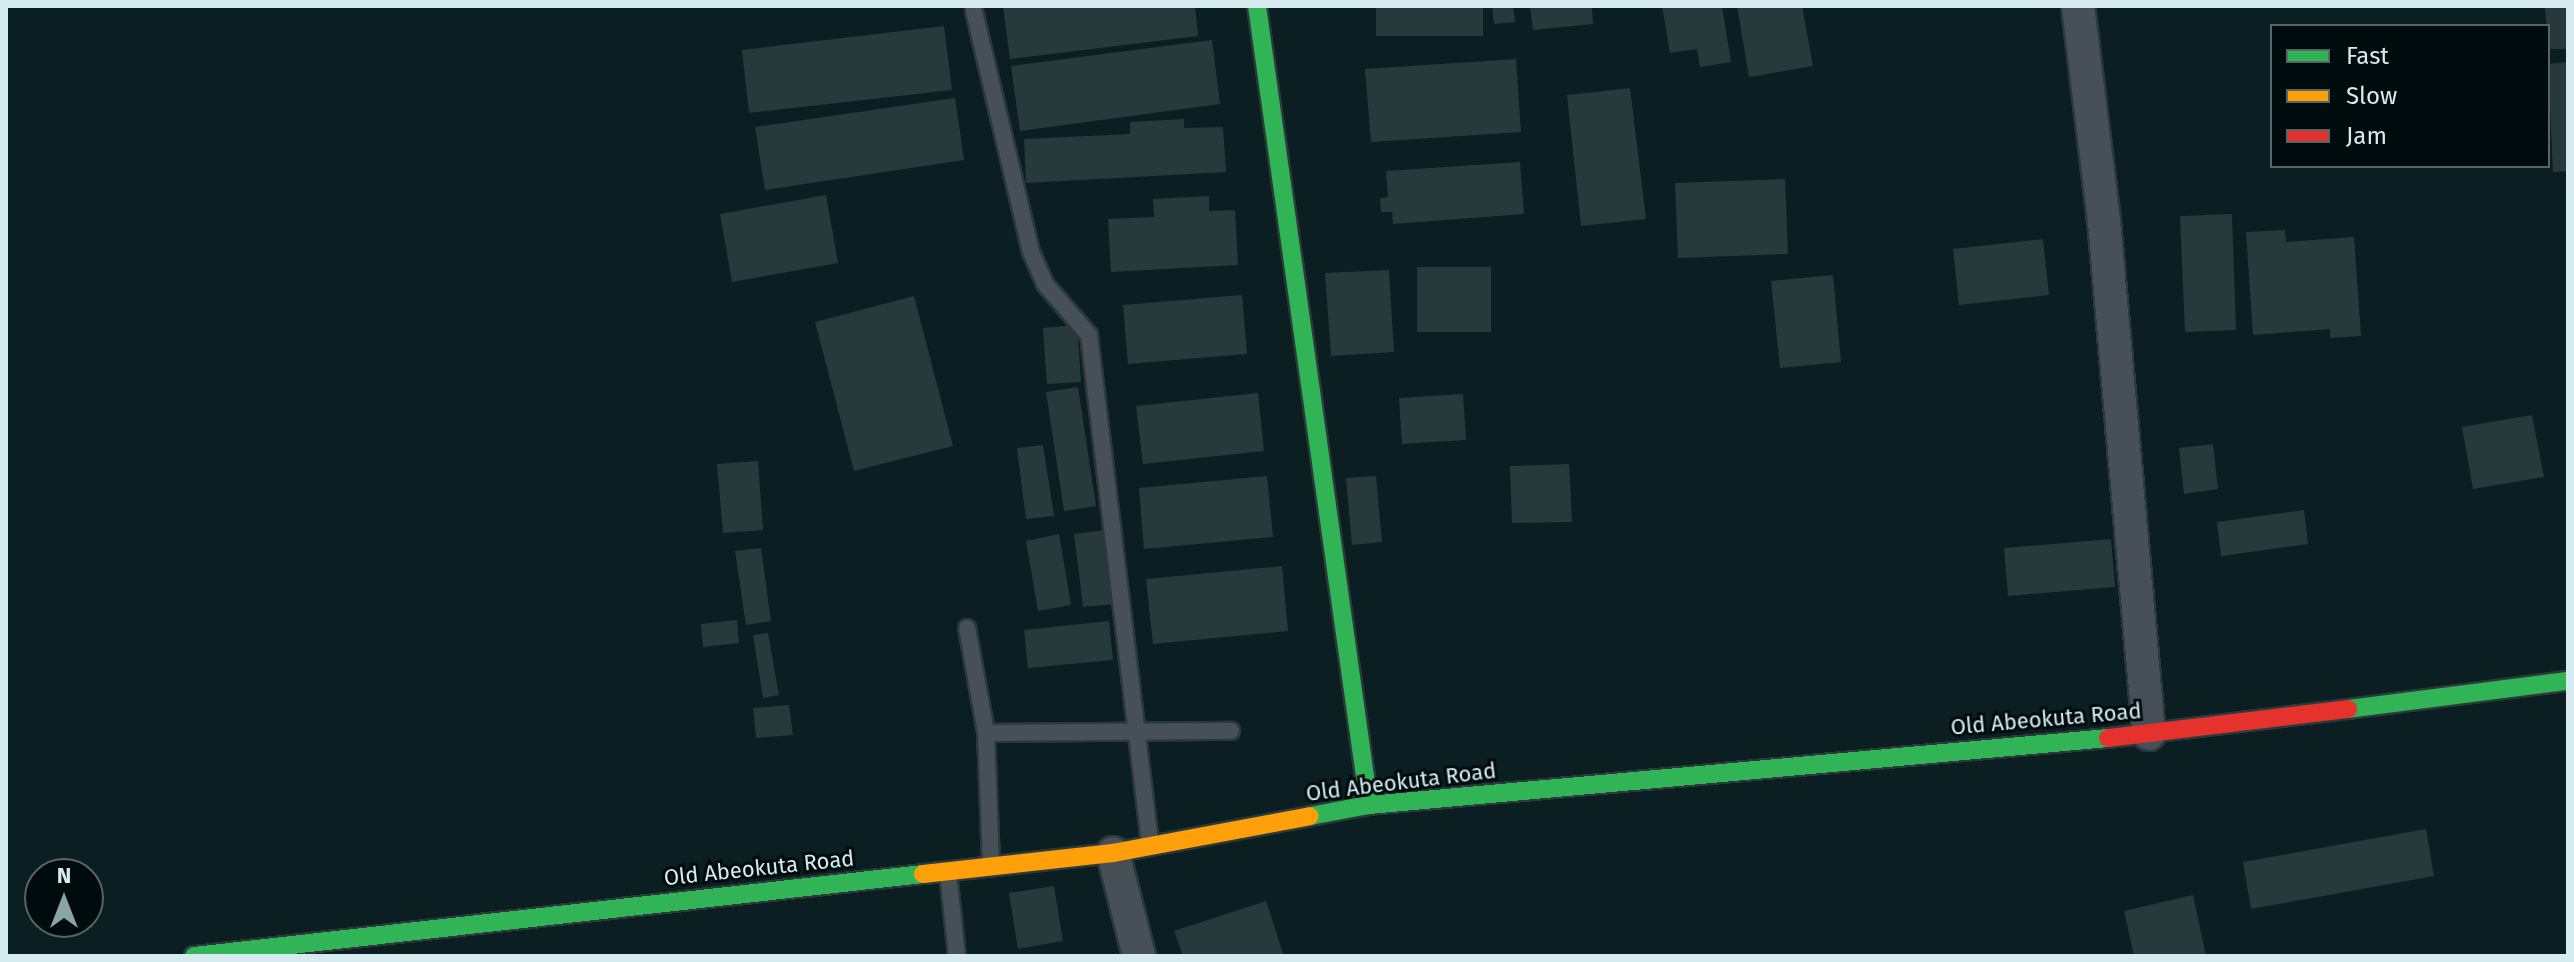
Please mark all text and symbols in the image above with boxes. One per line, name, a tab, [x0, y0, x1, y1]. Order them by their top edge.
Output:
legend	[2270, 24, 2550, 168]
text: Fast	[2346, 42, 2389, 70]
text: Slow	[2346, 82, 2397, 110]
text: Jam	[2346, 122, 2387, 150]
street label: Old Abeokuta Road	[1950, 698, 2142, 740]
street label: Old Abeokuta Road	[1304, 757, 1498, 807]
street label: Old Abeokuta Road	[662, 845, 856, 891]
north arrow	[24, 858, 104, 938]
text: N	[57, 862, 71, 889]

